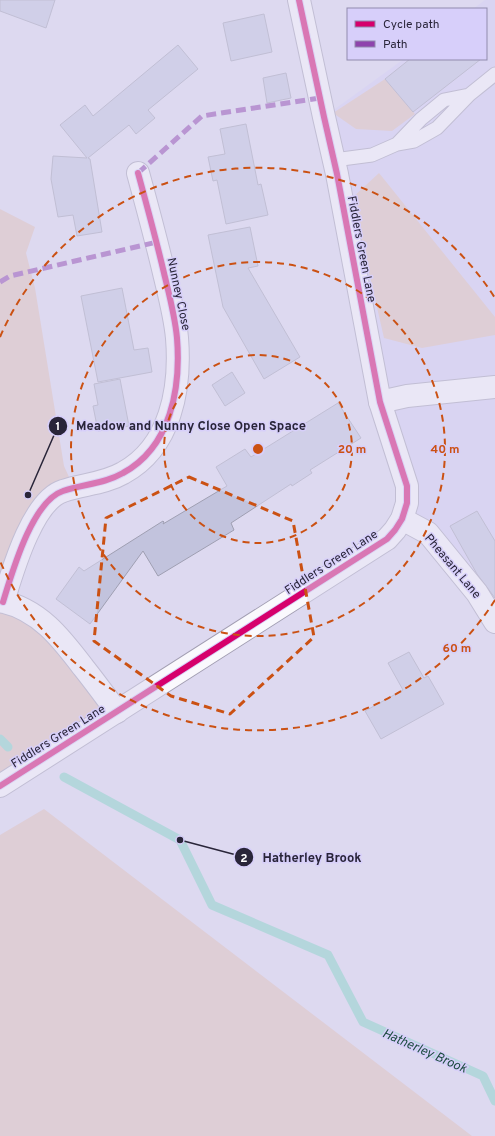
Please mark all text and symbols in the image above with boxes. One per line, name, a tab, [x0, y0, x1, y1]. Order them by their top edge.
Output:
legend	[347, 8, 487, 60]
text: Cycle path	[383, 17, 440, 33]
text: Path	[383, 37, 408, 53]
street label: Fiddlers Green Lane	[343, 195, 379, 304]
street label: Nunney Close	[163, 256, 194, 332]
callout: Meadow and Nunny Close Open Space	[48, 413, 314, 438]
text: 1	[56, 419, 60, 435]
text: Meadow and Nunny Close Open Space	[76, 419, 306, 435]
centre of rings	[251, 442, 265, 456]
text: 20 m	[338, 442, 366, 458]
text: 40 m	[430, 442, 460, 458]
street label: Fiddlers Green Lane	[282, 527, 381, 599]
street label: Pheasant Lane	[420, 531, 484, 602]
text: 60 m	[443, 641, 471, 657]
street label: Fiddlers Green Lane	[8, 701, 109, 772]
callout: Hatherley Brook	[234, 845, 369, 870]
text: 2	[240, 851, 248, 867]
text: Hatherley Brook	[262, 851, 362, 867]
water label: Hatherley Brook	[380, 1026, 469, 1078]

